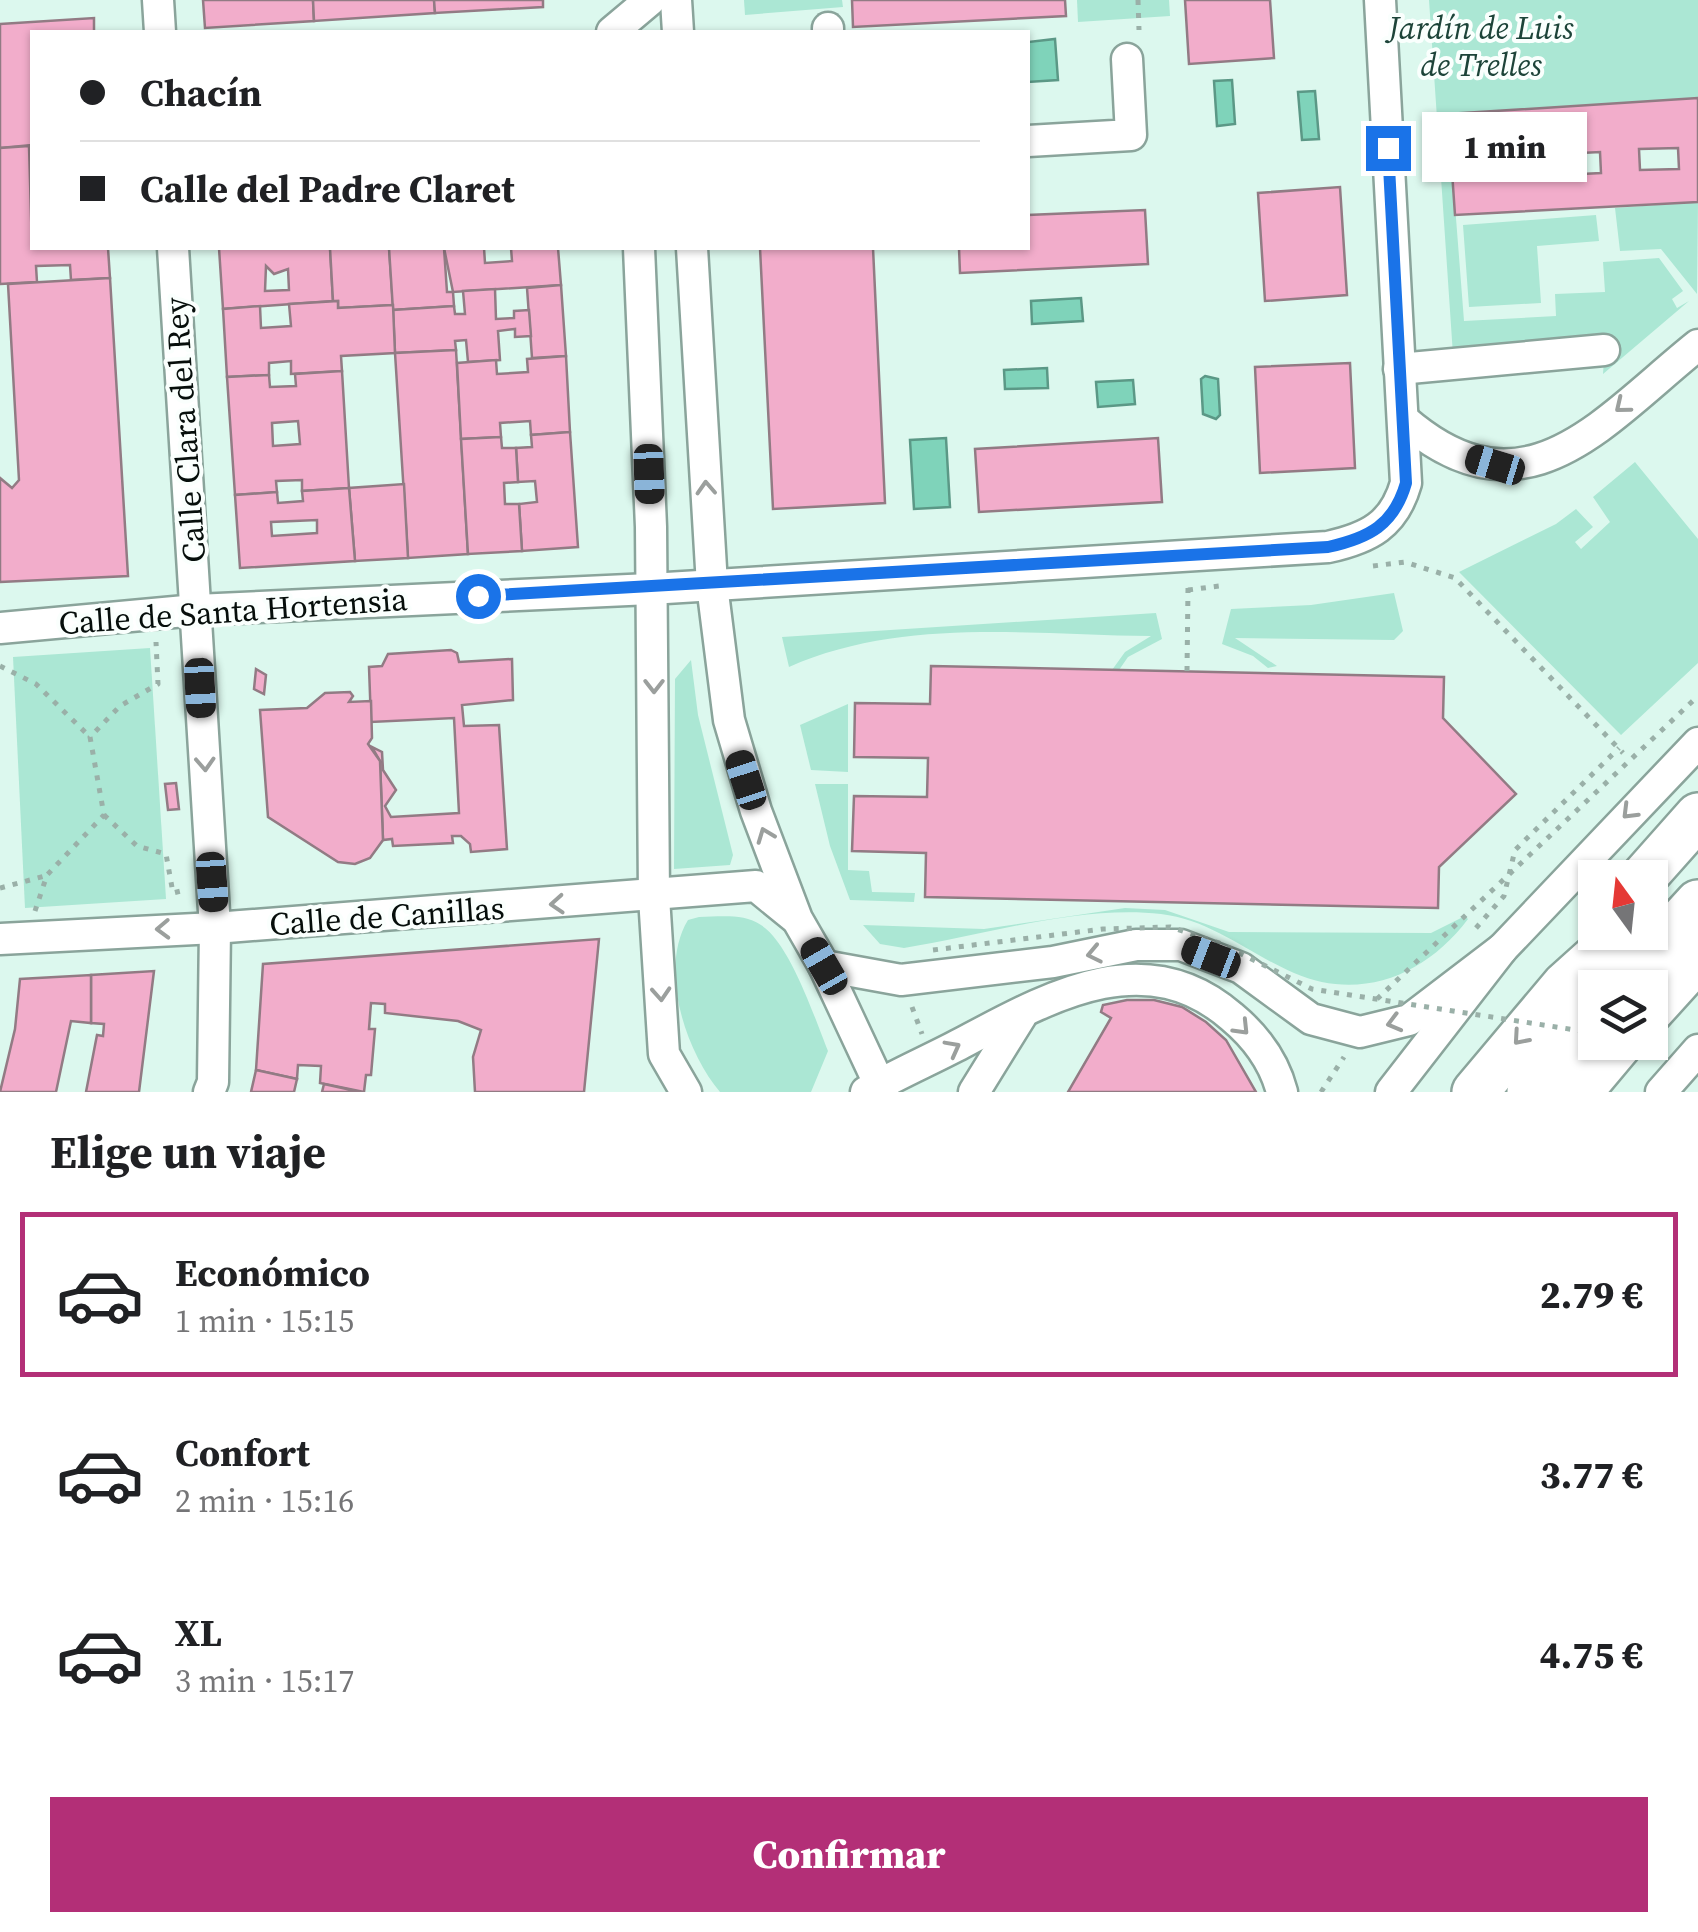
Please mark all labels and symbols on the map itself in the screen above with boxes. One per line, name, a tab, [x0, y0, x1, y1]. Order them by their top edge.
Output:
park label: Jardín de Luis de Trelles	[1385, 6, 1574, 87]
callout: 1 min	[1423, 113, 1588, 183]
route end	[1366, 126, 1411, 171]
street label: Calle Clara del Rey	[154, 295, 216, 564]
one-way arrow	[1615, 394, 1633, 412]
car	[1462, 442, 1528, 488]
car	[633, 443, 665, 505]
one-way arrow	[696, 479, 717, 495]
route start	[456, 574, 501, 619]
street label: Calle de Santa Hortensia	[57, 577, 409, 645]
car	[183, 657, 217, 719]
one-way arrow	[643, 680, 665, 695]
car	[722, 747, 770, 813]
one-way arrow	[194, 756, 215, 772]
one-way arrow	[1623, 801, 1641, 819]
one-way arrow	[756, 827, 776, 844]
car	[195, 851, 229, 913]
north arrow	[1578, 860, 1668, 950]
street label: Calle de Canillas	[268, 886, 506, 946]
one-way arrow	[548, 892, 564, 914]
one-way arrow	[154, 919, 170, 940]
car	[1178, 932, 1244, 982]
car	[796, 933, 852, 999]
one-way arrow	[1085, 942, 1102, 963]
one-way arrow	[649, 987, 671, 1003]
one-way arrow	[1386, 1012, 1403, 1033]
one-way arrow	[1231, 1016, 1249, 1034]
one-way arrow	[1513, 1027, 1531, 1045]
one-way arrow	[942, 1041, 960, 1060]

